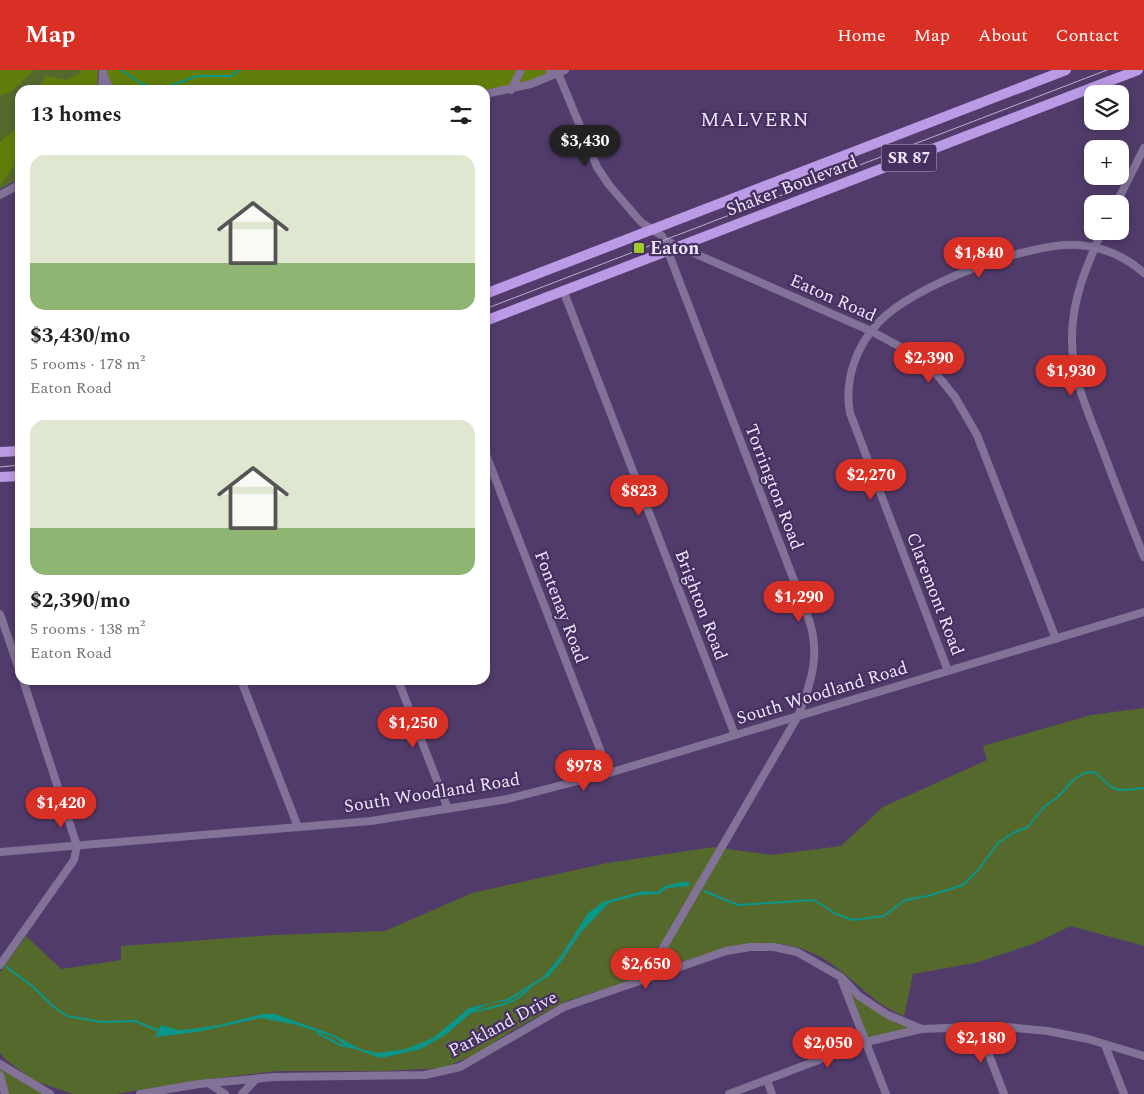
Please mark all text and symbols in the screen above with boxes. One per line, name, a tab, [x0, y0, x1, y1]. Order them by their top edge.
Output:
text: Map	[25, 17, 75, 53]
text: Home	[837, 22, 886, 49]
text: Map	[914, 22, 950, 49]
text: About	[978, 22, 1028, 49]
text: Contact	[1056, 22, 1119, 49]
map controls	[1084, 85, 1129, 240]
button: layers	[1084, 85, 1129, 130]
text: 13 homes	[30, 99, 122, 131]
icon: filters	[447, 101, 475, 129]
district label: MALVERN	[700, 105, 810, 135]
pin: $3,430	[544, 124, 626, 167]
text: $3,430	[560, 129, 610, 153]
button: +	[1084, 140, 1129, 185]
road number: SR 87	[882, 145, 936, 172]
street label: Shaker Boulevard	[722, 148, 862, 224]
icon: home	[208, 188, 298, 278]
button: −	[1084, 195, 1129, 240]
place label: Eaton	[650, 235, 699, 262]
pin: $1,840	[938, 236, 1020, 279]
marker: Eaton	[632, 241, 646, 255]
text: $1,840	[954, 241, 1004, 265]
street label: Eaton Road	[785, 267, 881, 329]
text: $3,430/mo	[30, 320, 130, 352]
pin: $2,390	[888, 342, 970, 384]
text: $2,390	[904, 346, 954, 370]
text: 5 rooms · 178 m²	[30, 352, 145, 376]
pin: $1,930	[1030, 354, 1112, 397]
text: $1,930	[1046, 359, 1096, 383]
text: Eaton Road	[30, 376, 112, 400]
street label: Torrington Road	[738, 420, 810, 554]
icon: home	[208, 453, 298, 543]
pin: $2,270	[830, 458, 912, 501]
text: $2,270	[846, 463, 896, 487]
pin: $823	[609, 474, 669, 517]
text: $823	[621, 479, 657, 503]
street label: Claremont Road	[899, 528, 971, 660]
street label: Brighton Road	[668, 546, 734, 664]
street label: Fontenay Road	[527, 547, 595, 667]
pin: $1,290	[758, 580, 840, 623]
text: $2,390/mo	[30, 585, 130, 617]
text: $1,290	[774, 585, 824, 609]
text: 5 rooms · 138 m²	[30, 617, 145, 641]
text: Eaton Road	[30, 641, 112, 665]
street label: South Woodland Road	[733, 654, 911, 732]
pin: $1,250	[372, 706, 454, 749]
text: $1,250	[388, 711, 438, 735]
pin: $978	[554, 750, 614, 792]
text: $978	[566, 754, 602, 778]
street label: South Woodland Road	[342, 766, 522, 820]
pin: $1,420	[20, 786, 102, 829]
text: $1,420	[36, 791, 86, 815]
pin: $2,650	[605, 948, 687, 990]
text: $2,650	[621, 952, 671, 976]
street label: Parkland Drive	[444, 984, 562, 1064]
pin: $2,180	[940, 1022, 1022, 1064]
pin: $2,050	[787, 1026, 869, 1069]
text: $2,180	[956, 1026, 1006, 1050]
text: $2,050	[803, 1031, 853, 1055]

